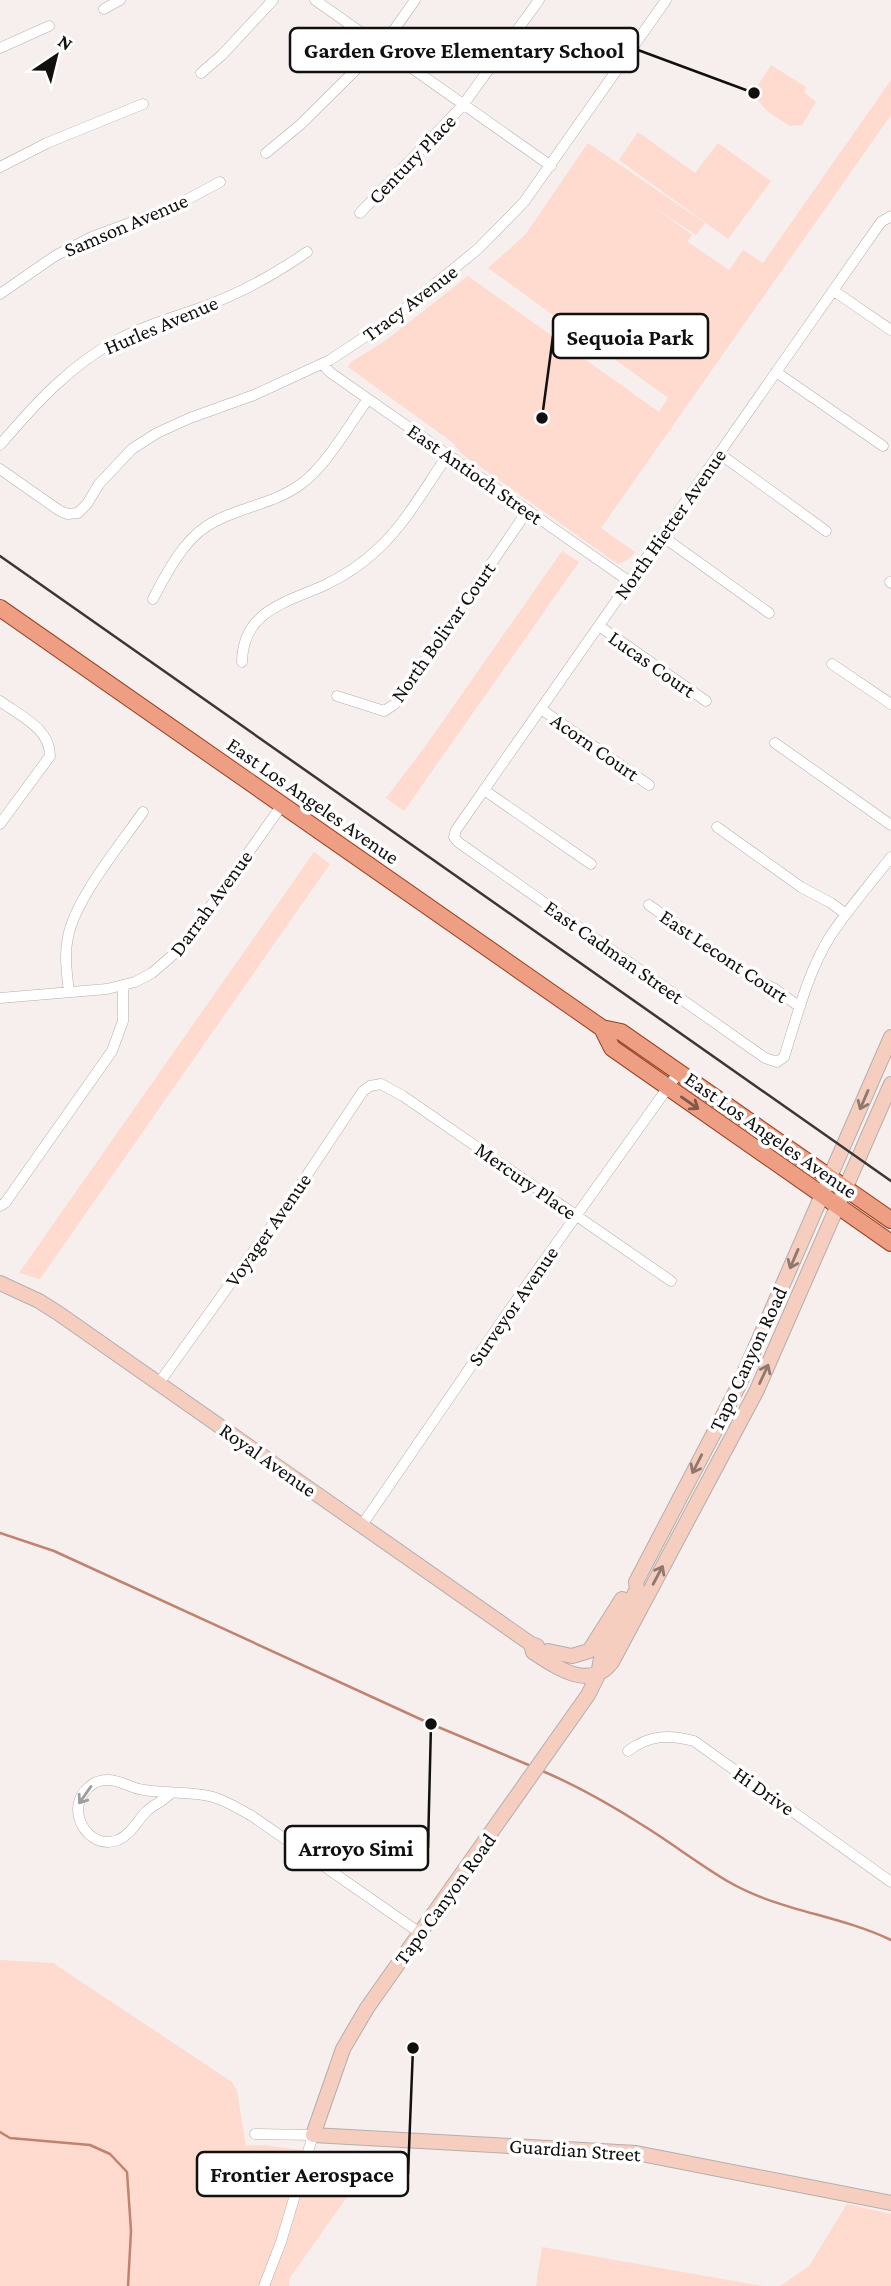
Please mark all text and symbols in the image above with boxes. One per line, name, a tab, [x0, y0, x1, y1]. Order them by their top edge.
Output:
north arrow	[21, 21, 91, 91]
callout: Garden Grove Elementary School	[290, 28, 638, 72]
text: N	[54, 30, 77, 55]
text: Garden Grove Elementary School	[304, 37, 625, 63]
street label: Century Place	[363, 109, 461, 209]
street label: Samson Avenue	[60, 188, 192, 262]
street label: Tracy Avenue	[358, 260, 462, 346]
street label: Hurles Avenue	[101, 290, 221, 360]
callout: Sequoia Park	[553, 314, 708, 358]
text: Sequoia Park	[567, 324, 694, 350]
street label: East Antioch Street	[403, 418, 548, 530]
street label: North Hietter Avenue	[609, 444, 731, 604]
street label: North Bolivar Court	[386, 556, 501, 707]
street label: Lucas Court	[604, 625, 701, 703]
street label: Acorn Court	[546, 708, 644, 787]
street label: East Los Angeles Avenue	[222, 732, 404, 870]
street label: Darrah Avenue	[165, 845, 257, 961]
street label: East Cadman Street	[540, 895, 689, 1010]
street label: East Lecont Court	[655, 904, 794, 1008]
street label: East Los Angeles Avenue	[680, 1066, 862, 1204]
one-way arrow	[857, 1089, 870, 1110]
one-way arrow	[679, 1096, 699, 1110]
street label: Mercury Place	[471, 1137, 581, 1225]
street label: Voyager Avenue	[220, 1169, 316, 1291]
street label: Surveyor Avenue	[463, 1242, 563, 1370]
one-way arrow	[787, 1247, 800, 1269]
street label: Tapo Canyon Road	[704, 1283, 792, 1435]
one-way arrow	[758, 1364, 771, 1385]
street label: Royal Avenue	[215, 1418, 321, 1502]
one-way arrow	[690, 1453, 704, 1474]
one-way arrow	[652, 1565, 666, 1586]
street label: Hi Drive	[729, 1761, 799, 1821]
one-way arrow	[78, 1785, 93, 1804]
callout: Arroyo Simi	[285, 1826, 428, 1870]
street label: Tapo Canyon Road	[389, 1829, 501, 1969]
text: Arroyo Simi	[298, 1835, 414, 1861]
street label: Guardian Street	[508, 2133, 643, 2167]
callout: Frontier Aerospace	[197, 2152, 408, 2196]
text: Frontier Aerospace	[210, 2161, 394, 2187]

